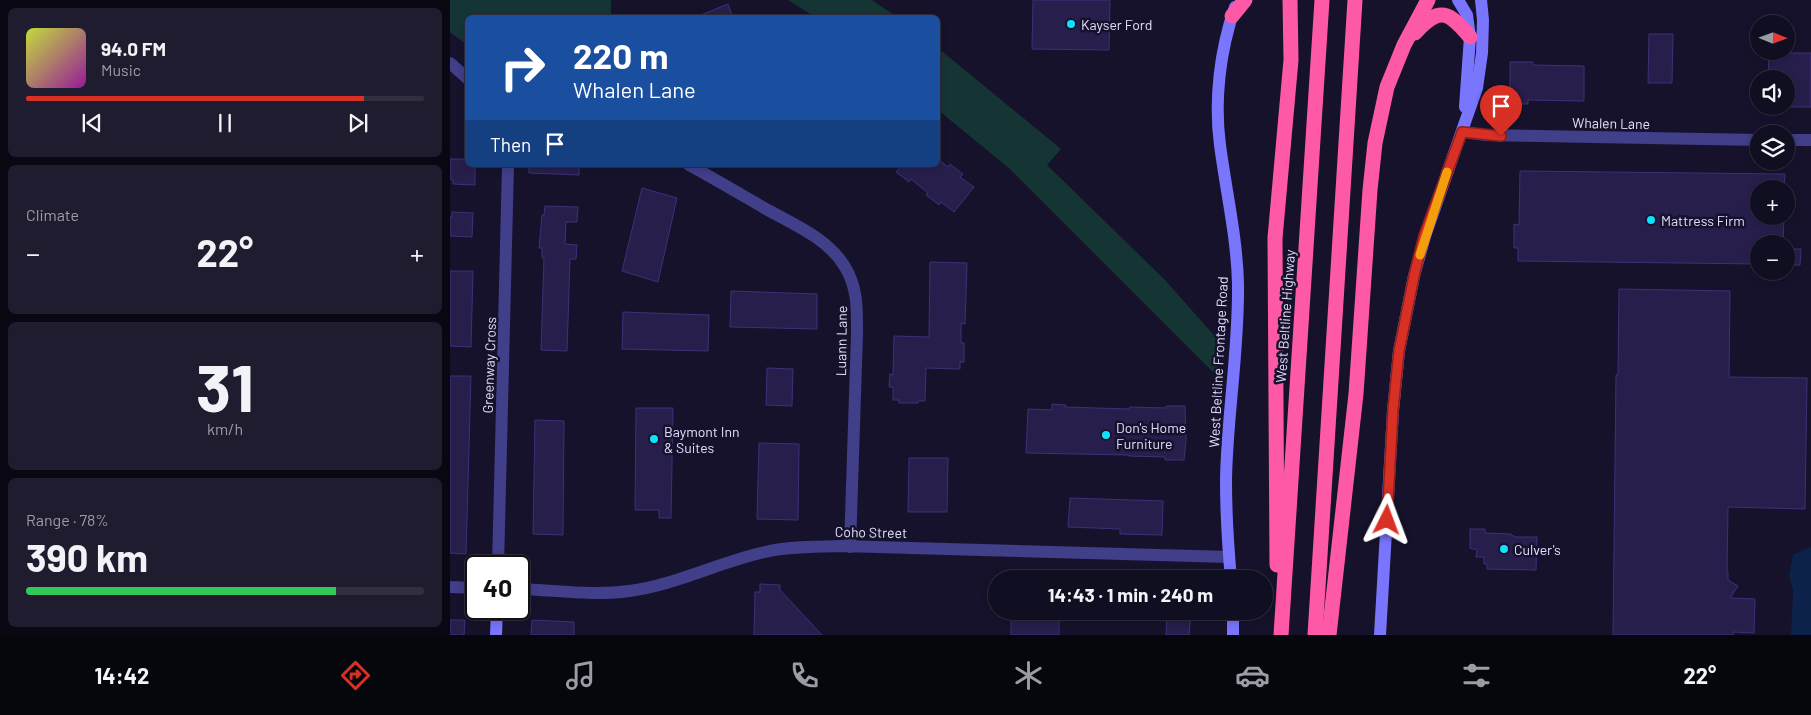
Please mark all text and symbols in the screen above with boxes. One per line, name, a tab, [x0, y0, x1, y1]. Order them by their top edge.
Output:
north arrow	[1750, 15, 1795, 60]
map controls	[1750, 15, 1795, 280]
place label: Kayser Ford	[1081, 16, 1152, 33]
marker: Kayser Ford	[1065, 18, 1077, 30]
text: 220 m	[573, 34, 668, 76]
icon: right	[490, 35, 555, 100]
text: 94.0 FM	[101, 37, 166, 60]
text: Music	[101, 60, 141, 79]
button: sound	[1750, 70, 1795, 115]
text: Whalen Lane	[573, 76, 696, 102]
pin	[1480, 85, 1522, 136]
icon: arrive	[1487, 92, 1515, 120]
icon: previous	[78, 109, 106, 137]
icon: pause	[211, 109, 239, 137]
icon: next	[344, 109, 372, 137]
street label: Whalen Lane	[1572, 114, 1650, 132]
button: layers	[1750, 125, 1795, 170]
icon: arrive	[541, 130, 569, 158]
text: Then	[490, 133, 531, 156]
button: +	[1750, 180, 1795, 225]
text: Climate	[26, 205, 79, 224]
place label: Mattress Firm	[1661, 212, 1745, 229]
marker: Mattress Firm	[1645, 214, 1657, 226]
text: 22°	[197, 229, 253, 275]
button: −	[1750, 235, 1795, 280]
text: −	[26, 236, 40, 270]
text: +	[410, 236, 424, 270]
street label: West Beltline Highway	[1272, 248, 1298, 383]
street label: West Beltline Frontage Road	[1205, 276, 1231, 448]
street label: Luann Lane	[832, 306, 850, 376]
street label: Greenway Cross	[479, 316, 499, 414]
text: 31	[196, 347, 254, 425]
text: km/h	[207, 419, 243, 438]
place label: Don's Home Furniture	[1116, 419, 1186, 452]
place label: Baymont Inn & Suites	[664, 423, 740, 456]
marker: Don's Home Furniture	[1100, 429, 1112, 441]
marker: Baymont Inn & Suites	[648, 433, 660, 445]
position arrow	[1360, 493, 1412, 545]
text: Range · 78%	[26, 510, 109, 529]
street label: Coho Street	[835, 523, 907, 541]
text: 390 km	[26, 534, 148, 580]
place label: Culver's	[1514, 541, 1561, 558]
marker: Culver's	[1498, 543, 1510, 555]
speed limit sign: 40	[465, 555, 530, 620]
text: 14:43 · 1 min · 240 m	[1048, 583, 1213, 606]
icon: directions	[338, 658, 373, 693]
icon: music	[563, 658, 598, 693]
icon: phone	[787, 658, 822, 693]
icon: climate	[1011, 658, 1046, 693]
icon: car	[1235, 658, 1270, 693]
icon: filters	[1459, 658, 1494, 693]
text: 14:42	[95, 662, 149, 688]
text: 22°	[1683, 662, 1716, 688]

